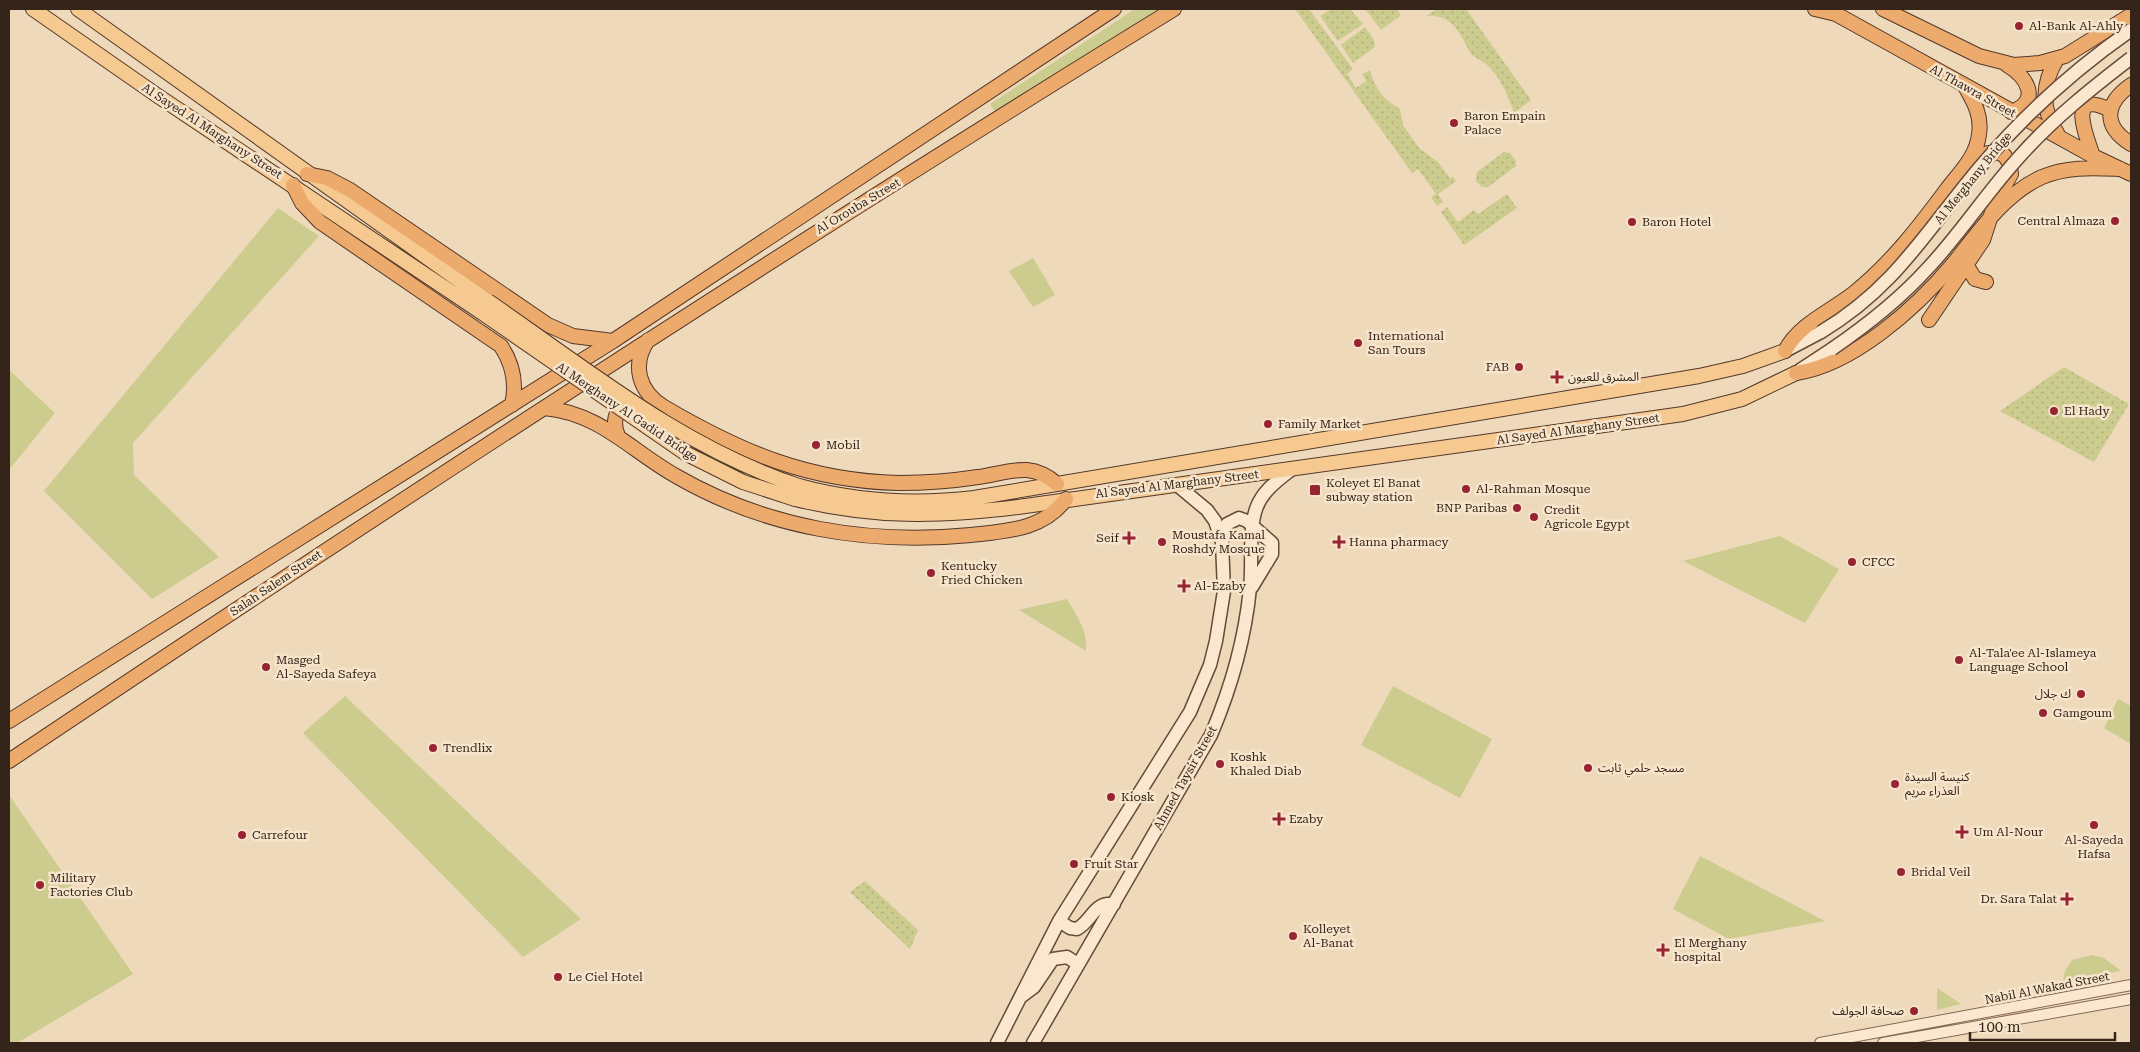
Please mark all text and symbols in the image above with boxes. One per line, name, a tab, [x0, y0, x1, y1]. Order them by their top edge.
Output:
place label: Al-Bank Al-Ahly	[2029, 19, 2124, 33]
marker: Al-Bank Al-Ahly	[2013, 20, 2025, 32]
street label: Al Thawra Street	[1928, 62, 2019, 121]
street label: Al Sayed Al Marghany Street	[139, 80, 285, 182]
place label: Baron Empain Palace	[1464, 109, 1546, 137]
marker: Baron Empain Palace	[1448, 117, 1460, 129]
street label: Al Merghany Bridge	[1932, 129, 2015, 227]
street label: Al Orouba Street	[813, 175, 903, 237]
place label: Central Almaza	[2018, 214, 2105, 228]
place label: Baron Hotel	[1642, 215, 1711, 229]
marker: Central Almaza	[2109, 215, 2121, 227]
marker: Baron Hotel	[1626, 216, 1638, 228]
place label: International San Tours	[1368, 329, 1444, 357]
marker: International San Tours	[1352, 337, 1364, 349]
street label: Al Merghany Al Gadid Bridge	[554, 359, 701, 465]
place label: FAB	[1486, 360, 1509, 374]
marker: FAB	[1513, 361, 1525, 373]
marker: المشرق للعيون	[1550, 370, 1564, 384]
place label: المشرق للعيون	[1568, 370, 1639, 384]
place label: El Hady	[2064, 404, 2110, 418]
marker: El Hady	[2048, 405, 2060, 417]
street label: Al Sayed Al Marghany Street	[1496, 411, 1661, 447]
place label: Family Market	[1278, 417, 1361, 431]
marker: Family Market	[1262, 418, 1274, 430]
place label: Mobil	[826, 438, 860, 452]
marker: Mobil	[810, 439, 822, 451]
street label: Al Sayed Al Marghany Street	[1095, 467, 1260, 501]
place label: Koleyet El Banat subway station	[1326, 476, 1421, 504]
place label: Al-Rahman Mosque	[1476, 482, 1591, 496]
marker: Koleyet El Banat subway station	[1308, 483, 1322, 497]
marker: Al-Rahman Mosque	[1460, 483, 1472, 495]
place label: BNP Paribas	[1436, 501, 1507, 515]
marker: BNP Paribas	[1511, 502, 1523, 514]
place label: Credit Agricole Egypt	[1544, 503, 1630, 531]
marker: Credit Agricole Egypt	[1528, 511, 1540, 523]
place label: Moustafa Kamal Roshdy Mosque	[1172, 528, 1265, 556]
place label: Seif	[1096, 531, 1119, 545]
marker: Seif	[1123, 532, 1135, 544]
place label: Hanna pharmacy	[1349, 535, 1450, 549]
marker: Moustafa Kamal Roshdy Mosque	[1156, 536, 1168, 548]
marker: Hanna pharmacy	[1333, 536, 1345, 548]
street label: Salah Salem Street	[227, 547, 325, 619]
place label: CFCC	[1862, 555, 1895, 569]
marker: CFCC	[1846, 556, 1858, 568]
place label: Kentucky Fried Chicken	[941, 559, 1023, 587]
marker: Kentucky Fried Chicken	[925, 567, 937, 579]
place label: Al-Ezaby	[1194, 579, 1247, 593]
marker: Al-Ezaby	[1178, 580, 1190, 592]
place label: Al-Tala'ee Al-Islameya Language School	[1969, 646, 2097, 674]
place label: Masged Al-Sayeda Safeya	[276, 653, 377, 681]
marker: Al-Tala'ee Al-Islameya Language School	[1953, 654, 1965, 666]
marker: Masged Al-Sayeda Safeya	[260, 661, 272, 673]
place label: ك جلال	[2035, 687, 2071, 701]
marker: ك جلال	[2075, 688, 2087, 700]
place label: Gamgoum	[2053, 706, 2112, 720]
marker: Gamgoum	[2037, 707, 2049, 719]
street label: Ahmed Taysir Street	[1151, 723, 1220, 833]
place label: Trendlix	[443, 741, 492, 755]
marker: Trendlix	[427, 742, 439, 754]
place label: Koshk Khaled Diab	[1230, 750, 1302, 778]
marker: Koshk Khaled Diab	[1214, 758, 1226, 770]
place label: مسجد حلمي ثابت	[1598, 761, 1684, 778]
marker: مسجد حلمي ثابت	[1582, 762, 1594, 774]
place label: كنيسة السيدة العذراء مريم	[1905, 770, 1971, 800]
marker: كنيسة السيدة العذراء مريم	[1889, 778, 1901, 790]
place label: Kiosk	[1121, 790, 1155, 804]
marker: Kiosk	[1105, 791, 1117, 803]
place label: Ezaby	[1289, 812, 1324, 826]
marker: Ezaby	[1273, 813, 1285, 825]
marker: Al-Sayeda Hafsa	[2088, 819, 2100, 831]
marker: Um Al-Nour	[1955, 825, 1969, 839]
place label: Um Al-Nour	[1973, 825, 2043, 839]
place label: Carrefour	[252, 828, 308, 842]
marker: Carrefour	[236, 829, 248, 841]
place label: Al-Sayeda Hafsa	[2064, 833, 2124, 861]
place label: Fruit Star	[1084, 857, 1138, 871]
marker: Fruit Star	[1068, 858, 1080, 870]
place label: Bridal Veil	[1911, 865, 1971, 879]
marker: Bridal Veil	[1895, 866, 1907, 878]
place label: Military Factories Club	[50, 871, 133, 899]
marker: Military Factories Club	[34, 879, 46, 891]
place label: Dr. Sara Talat	[1980, 892, 2058, 906]
marker: Dr. Sara Talat	[2061, 893, 2073, 905]
place label: Kolleyet Al-Banat	[1303, 922, 1354, 950]
marker: Kolleyet Al-Banat	[1287, 930, 1299, 942]
place label: El Merghany hospital	[1674, 936, 1748, 964]
marker: El Merghany hospital	[1656, 943, 1670, 957]
street label: Nabil Al Wakad Street	[1984, 969, 2111, 1007]
place label: Le Ciel Hotel	[568, 970, 643, 984]
marker: Le Ciel Hotel	[552, 971, 564, 983]
place label: صحافة الجولف	[1832, 1004, 1904, 1018]
marker: صحافة الجولف	[1908, 1005, 1920, 1017]
scale bar	[1970, 1010, 2115, 1042]
text: 100 m	[1978, 1018, 2021, 1036]

